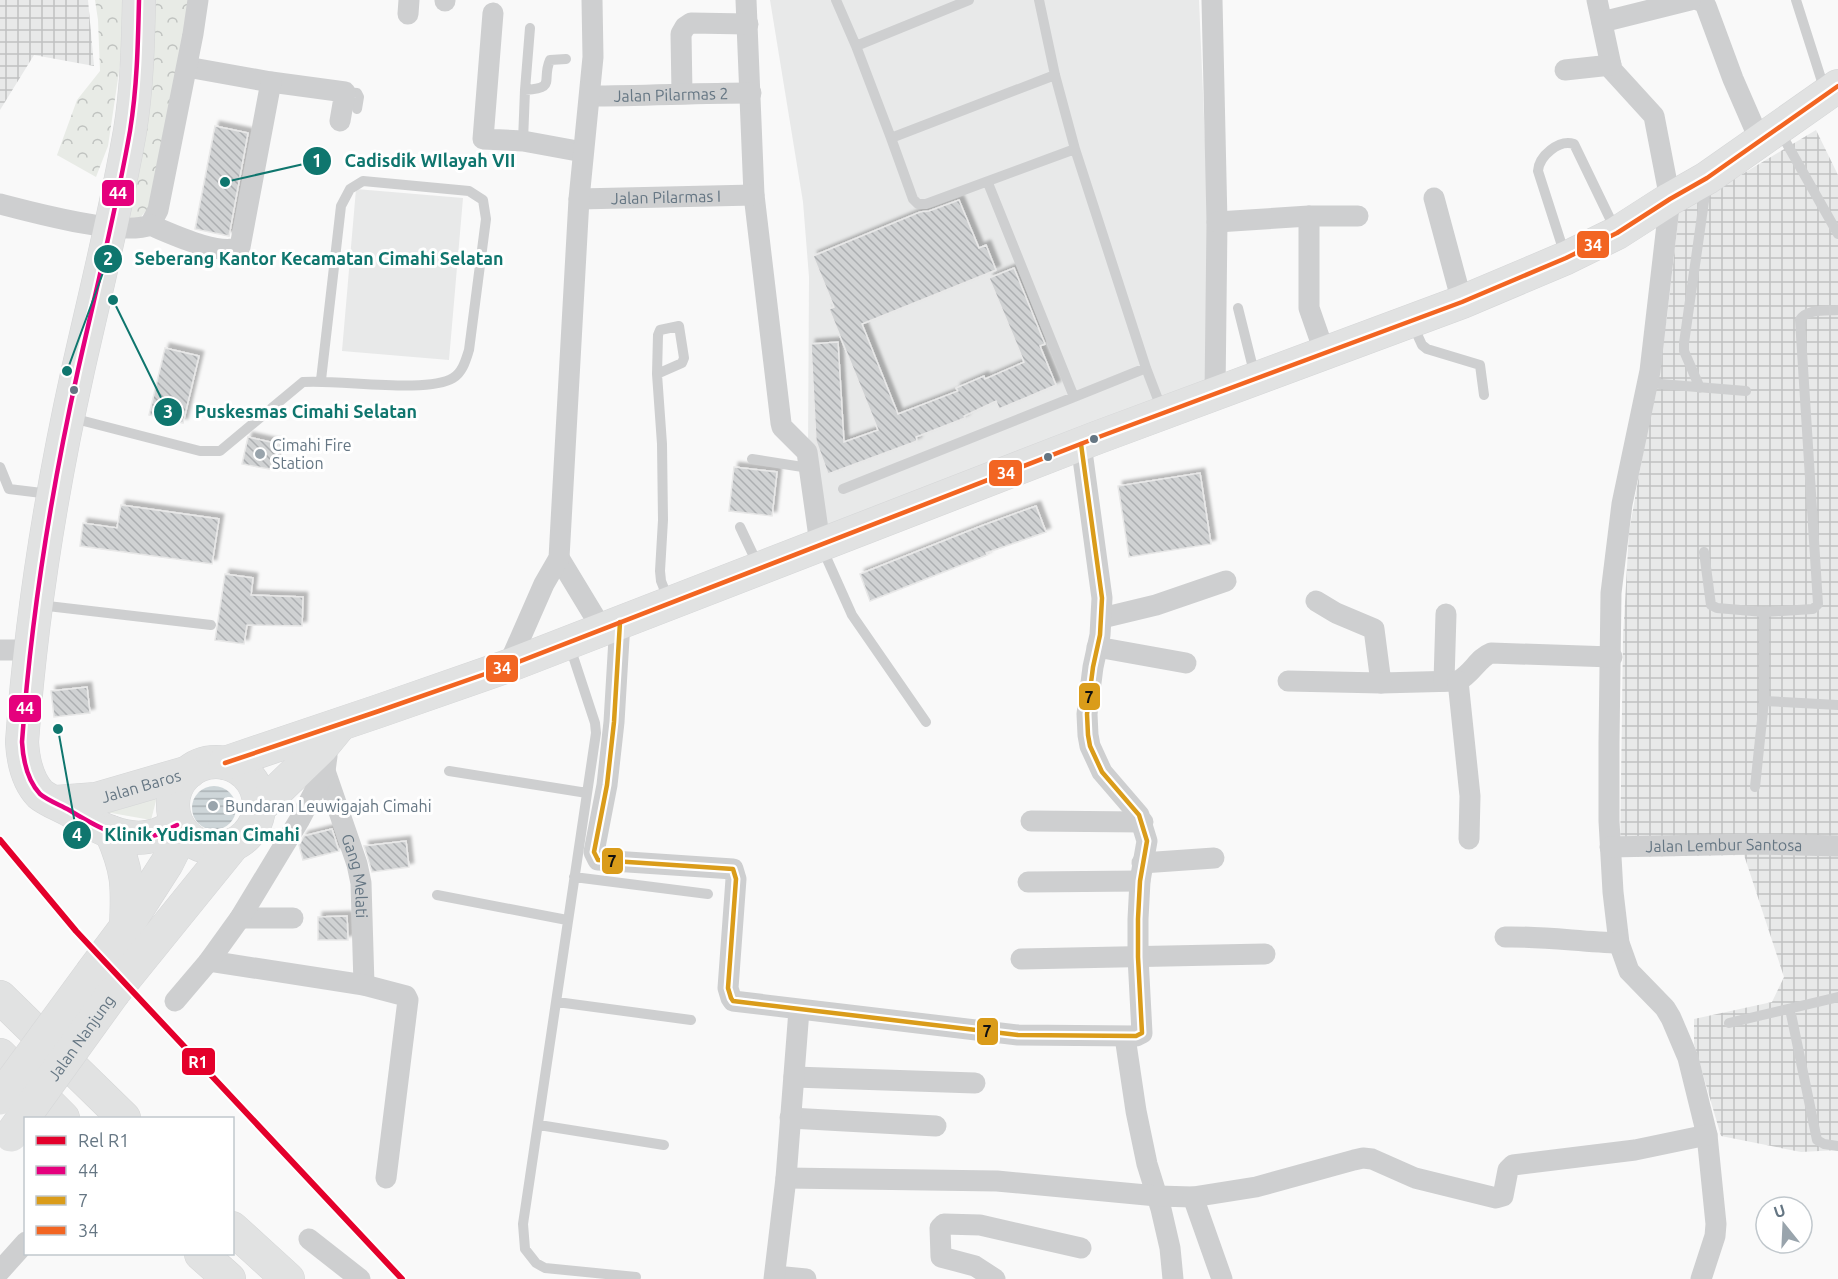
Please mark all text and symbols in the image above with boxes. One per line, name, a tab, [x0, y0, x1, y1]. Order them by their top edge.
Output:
street label: Jalan Pilarmas 2	[613, 84, 729, 105]
callout: Cadisdik WIlayah VII	[302, 143, 527, 179]
text: 1	[312, 150, 322, 170]
text: Cadisdik WIlayah VII	[345, 150, 515, 170]
line badge: 44	[101, 179, 135, 207]
text: 44	[109, 184, 127, 202]
street label: Jalan Pilarmas I	[611, 187, 721, 207]
line badge: 34	[1576, 230, 1610, 259]
text: 34	[1584, 236, 1602, 254]
callout: Seberang Kantor Kecamatan Cimahi Selatan	[93, 241, 516, 277]
text: 2	[103, 248, 113, 268]
text: Seberang Kantor Kecamatan Cimahi Selatan	[134, 248, 504, 268]
unlabelled marker	[68, 384, 80, 396]
callout: Puskesmas Cimahi Selatan	[153, 394, 429, 430]
text: 3	[163, 401, 173, 421]
text: Puskesmas Cimahi Selatan	[195, 401, 417, 421]
unlabelled marker	[1088, 433, 1100, 445]
place label: Cimahi Fire Station	[272, 436, 352, 472]
marker: Cimahi Fire Station	[253, 447, 267, 461]
unlabelled marker	[1042, 451, 1054, 463]
line badge: 34	[988, 459, 1023, 487]
text: 34	[997, 464, 1015, 482]
line badge: 34	[485, 654, 519, 683]
text: 34	[493, 659, 511, 677]
line badge: 7	[1078, 682, 1101, 711]
text: 7	[1084, 688, 1094, 706]
line badge: 44	[8, 694, 42, 723]
text: 44	[16, 699, 34, 717]
street label: Jalan Baros	[99, 766, 183, 806]
place label: Bundaran Leuwigajah Cimahi	[225, 797, 432, 815]
marker: Bundaran Leuwigajah Cimahi	[206, 799, 220, 813]
callout: Klinik Yudisman Cimahi	[62, 817, 312, 853]
text: 4	[72, 824, 82, 844]
text: Klinik Yudisman Cimahi	[104, 824, 300, 844]
street label: Gang Melati	[338, 831, 371, 919]
street label: Jalan Lembur Santosa	[1645, 835, 1803, 855]
line badge: 7	[601, 847, 624, 875]
text: 7	[607, 852, 617, 870]
street label: Jalan Nanjung	[44, 991, 118, 1084]
line badge: 7	[976, 1017, 999, 1046]
text: 7	[982, 1022, 992, 1040]
line badge: R1	[181, 1047, 216, 1076]
text: R1	[188, 1053, 208, 1071]
legend	[24, 1117, 234, 1255]
text: Rel R1	[78, 1130, 129, 1150]
text: 44	[78, 1160, 98, 1180]
text: 7	[78, 1190, 88, 1210]
north arrow	[1754, 1195, 1814, 1255]
text: U	[1771, 1200, 1787, 1221]
text: 34	[78, 1220, 98, 1240]

